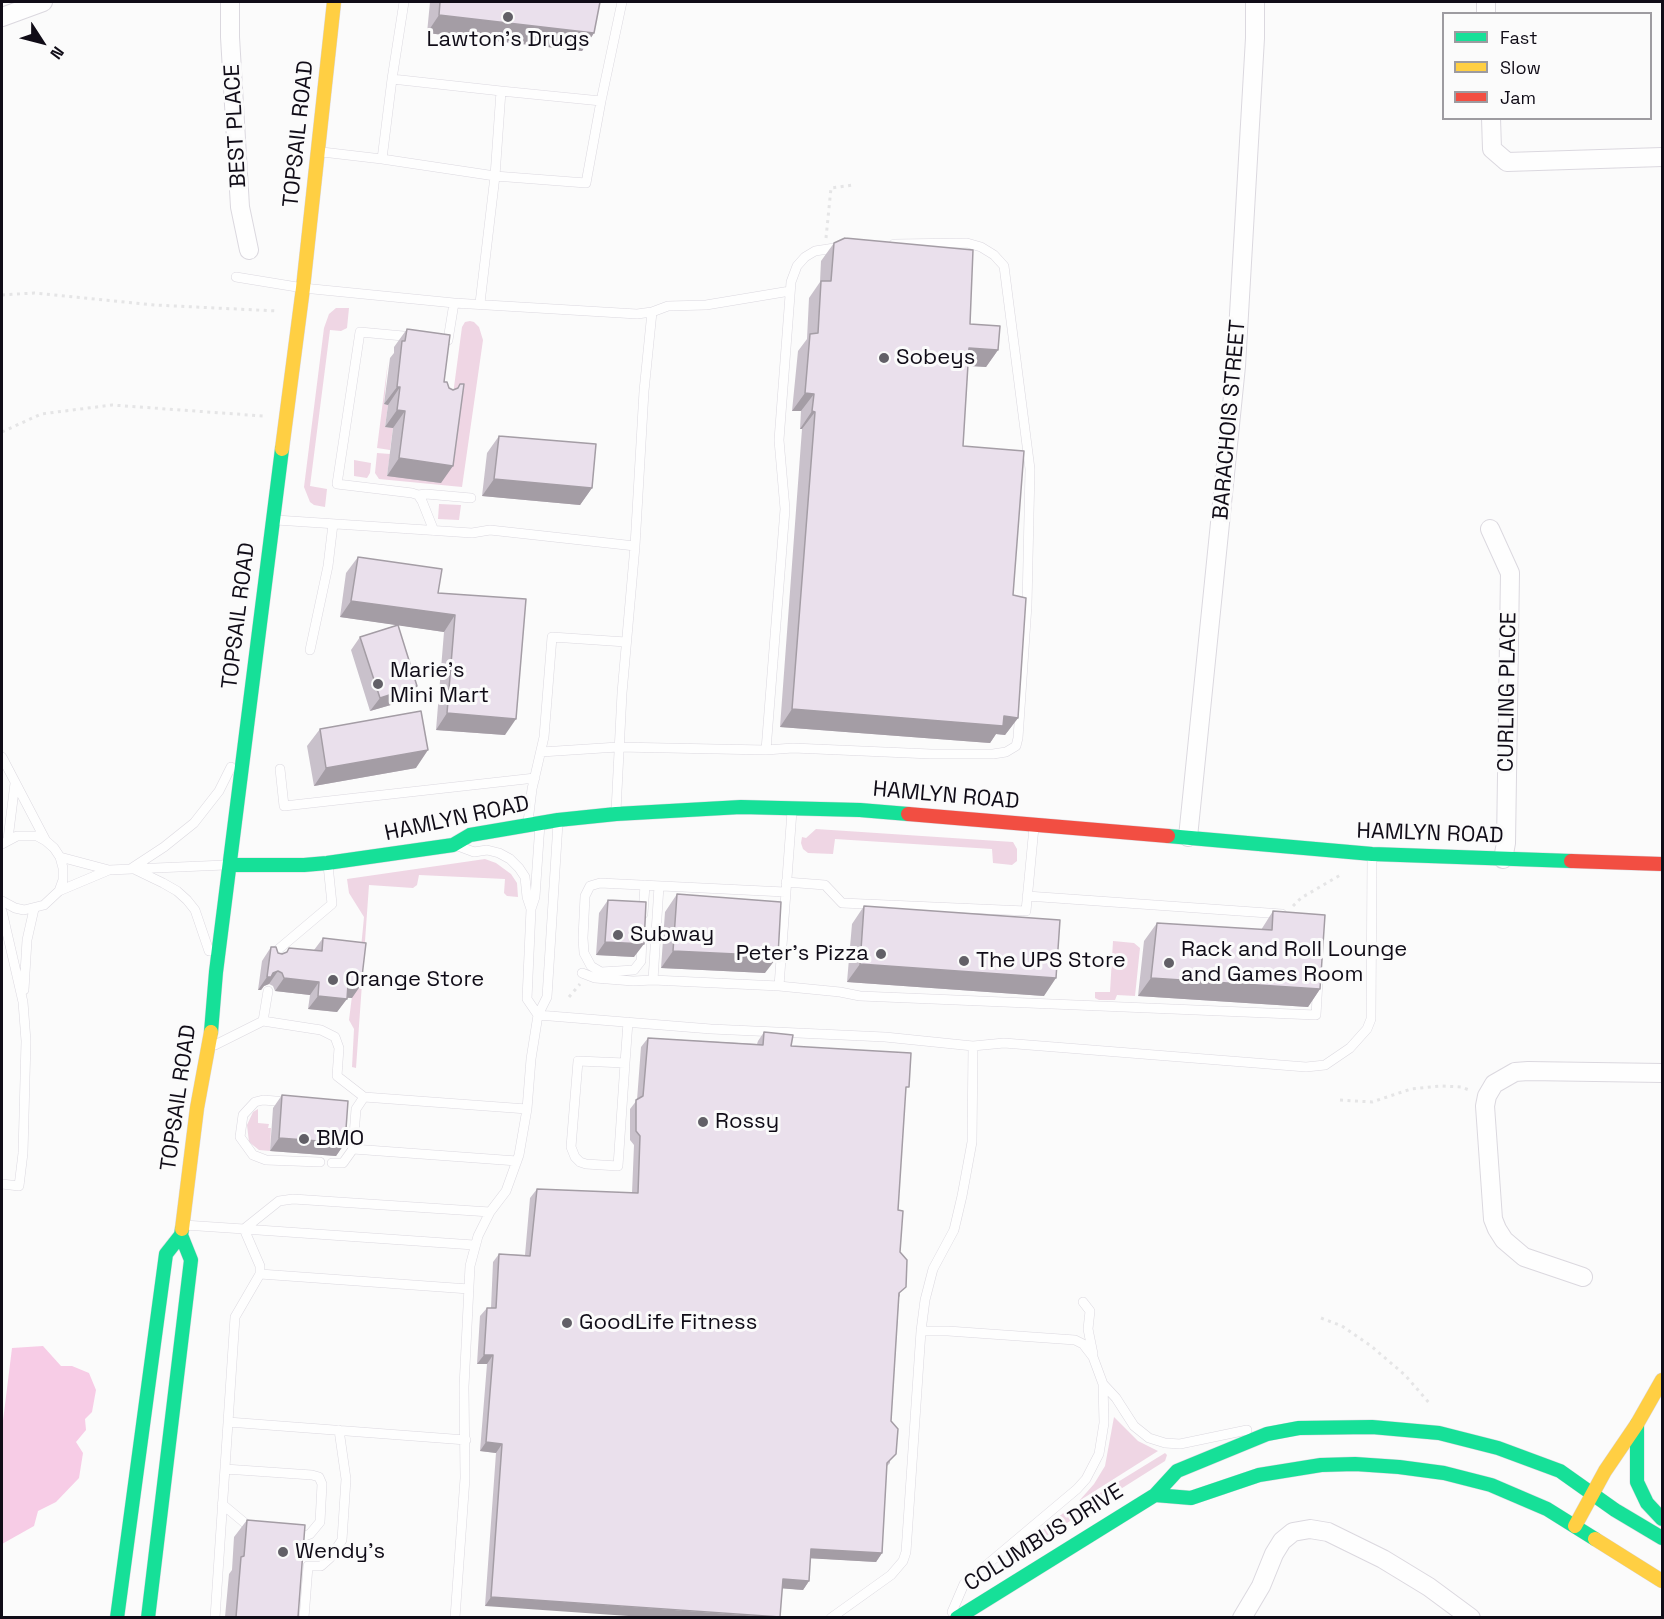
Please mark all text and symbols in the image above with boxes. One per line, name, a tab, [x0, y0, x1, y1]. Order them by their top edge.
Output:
marker: Lawton's Drugs	[501, 10, 515, 24]
north arrow	[12, 12, 72, 72]
legend	[1442, 12, 1652, 120]
text: Fast	[1500, 26, 1537, 49]
place label: Lawton's Drugs	[427, 27, 589, 53]
text: N	[45, 42, 69, 63]
text: Slow	[1500, 56, 1541, 79]
street label: TOPSAIL ROAD	[278, 59, 320, 209]
street label: BEST PLACE	[220, 64, 252, 188]
text: Jam	[1500, 86, 1536, 109]
street label: BARACHOIS STREET	[1208, 319, 1252, 521]
place label: Sobeys	[896, 345, 975, 371]
marker: Sobeys	[877, 351, 891, 365]
street label: TOPSAIL ROAD	[217, 541, 261, 691]
street label: CURLING PLACE	[1493, 612, 1523, 772]
place label: Marie's Mini Mart	[390, 658, 489, 710]
marker: Marie's Mini Mart	[371, 677, 385, 691]
street label: HAMLYN ROAD	[872, 776, 1020, 816]
street label: HAMLYN ROAD	[382, 791, 532, 847]
street label: HAMLYN ROAD	[1356, 818, 1504, 850]
place label: Subway	[630, 922, 714, 948]
marker: Subway	[611, 928, 625, 942]
place label: Rack and Roll Lounge and Games Room	[1181, 937, 1407, 988]
place label: Peter's Pizza	[736, 941, 869, 967]
marker: Peter's Pizza	[874, 947, 888, 961]
place label: The UPS Store	[976, 948, 1126, 974]
marker: The UPS Store	[957, 954, 971, 968]
marker: Rack and Roll Lounge and Games Room	[1162, 956, 1176, 970]
place label: Orange Store	[345, 967, 484, 993]
marker: Orange Store	[326, 973, 340, 987]
street label: TOPSAIL ROAD	[156, 1023, 202, 1173]
place label: Rossy	[715, 1109, 779, 1135]
marker: Rossy	[696, 1115, 710, 1129]
place label: BMO	[316, 1126, 364, 1152]
marker: BMO	[297, 1132, 311, 1146]
place label: GoodLife Fitness	[579, 1310, 757, 1336]
marker: GoodLife Fitness	[560, 1316, 574, 1330]
street label: COLUMBUS DRIVE	[960, 1478, 1128, 1598]
place label: Wendy's	[295, 1539, 385, 1565]
marker: Wendy's	[276, 1545, 290, 1559]

